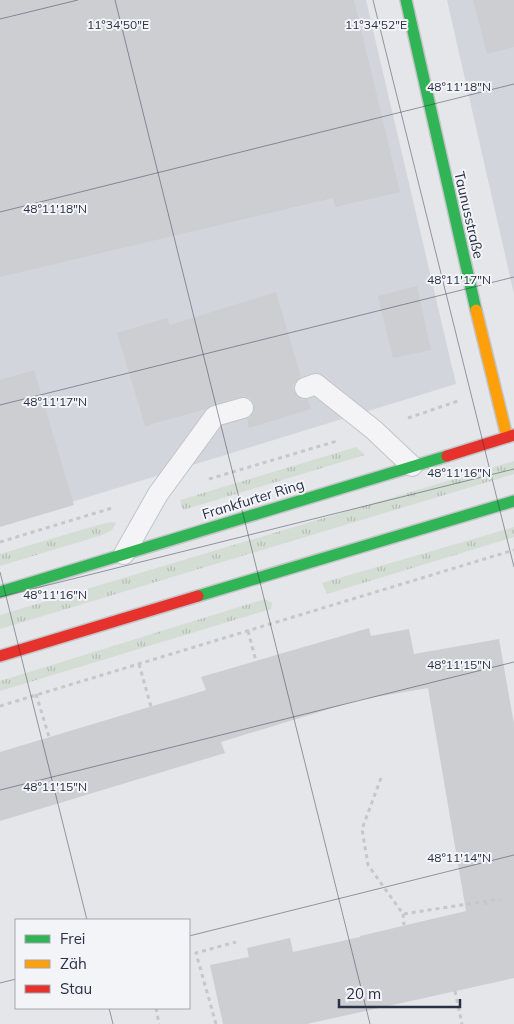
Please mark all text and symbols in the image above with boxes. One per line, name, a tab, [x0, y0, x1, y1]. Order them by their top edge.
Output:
text: 11°34'50"E	[87, 17, 149, 32]
text: 11°34'52"E	[345, 17, 407, 32]
text: 48°11'18"N	[427, 79, 491, 94]
street label: Taunusstraße	[450, 170, 488, 260]
text: 48°11'18"N	[23, 201, 87, 216]
text: 48°11'17"N	[427, 272, 491, 287]
text: 48°11'17"N	[23, 394, 87, 409]
text: 48°11'16"N	[427, 465, 491, 480]
street label: Frankfurter Ring	[200, 475, 306, 523]
text: 48°11'16"N	[23, 587, 87, 602]
text: 48°11'15"N	[427, 657, 491, 672]
text: 48°11'15"N	[23, 779, 87, 794]
text: 48°11'14"N	[427, 850, 491, 865]
legend	[15, 919, 190, 1009]
text: Frei	[60, 929, 85, 948]
text: Zäh	[60, 954, 87, 973]
scale bar	[339, 976, 460, 1008]
text: Stau	[60, 979, 92, 998]
text: 20 m	[346, 984, 381, 1003]

